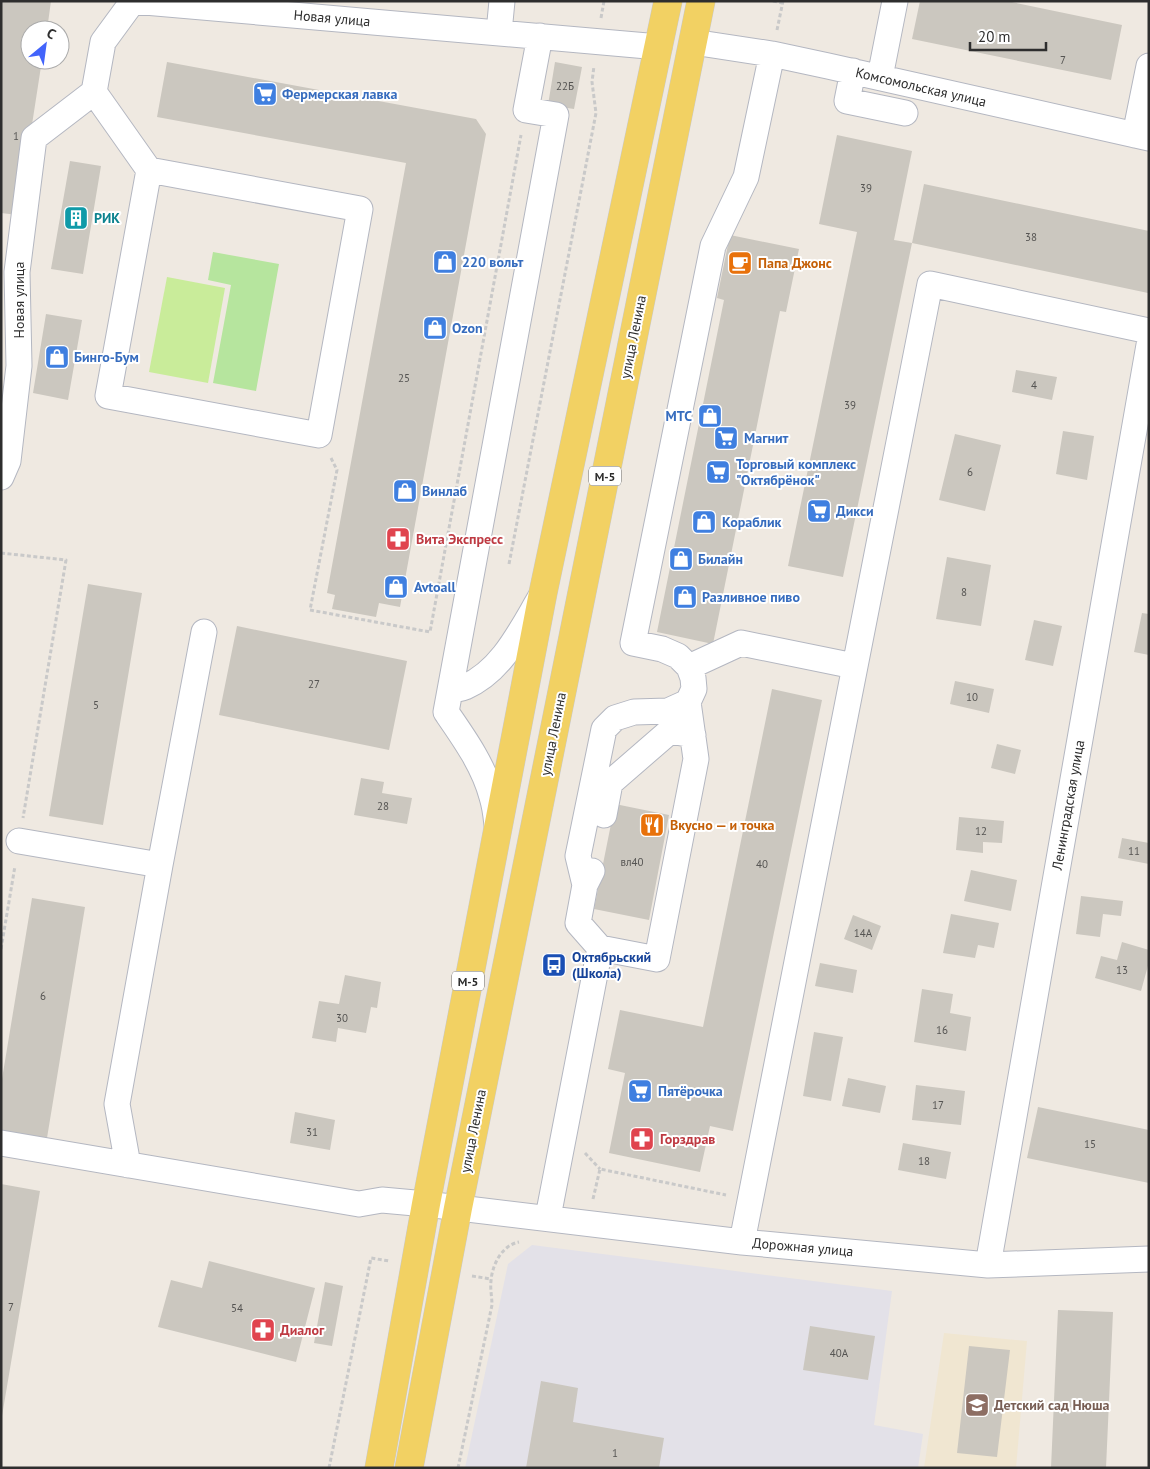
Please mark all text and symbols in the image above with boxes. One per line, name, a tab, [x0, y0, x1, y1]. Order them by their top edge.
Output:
street label: Новая улица	[293, 6, 371, 30]
north arrow	[20, 20, 70, 70]
scale bar	[970, 20, 1046, 52]
text: С	[44, 24, 59, 43]
text: 20 m	[978, 27, 1011, 46]
house number: 7	[1060, 53, 1066, 67]
street label: Комсомольская улица	[854, 63, 988, 111]
house number: 22Б	[556, 79, 574, 93]
supermarket icon: Фермерская лавка	[252, 81, 278, 107]
place label: Фермерская лавка	[282, 85, 397, 103]
house number: 1	[13, 129, 19, 143]
house number: 39	[860, 181, 872, 195]
building icon: РИК	[63, 205, 89, 231]
place label: РИК	[94, 209, 120, 227]
house number: 38	[1025, 230, 1037, 244]
shop icon: 220 вольт	[432, 249, 458, 275]
cafe icon: Папа Джонс	[727, 250, 753, 276]
place label: 220 вольт	[462, 253, 524, 271]
place label: Папа Джонс	[758, 254, 832, 272]
street label: Новая улица	[10, 262, 28, 338]
street label: улица Ленина	[616, 294, 650, 380]
shop icon: Ozon	[422, 315, 448, 341]
place label: Ozon	[452, 319, 483, 337]
shop icon: Бинго-Бум	[44, 344, 70, 370]
place label: Бинго-Бум	[74, 348, 139, 366]
house number: 25	[398, 371, 410, 385]
house number: 4	[1031, 378, 1037, 392]
house number: 39	[844, 398, 856, 412]
shop icon: МТС	[697, 403, 723, 429]
place label: МТС	[666, 407, 692, 425]
supermarket icon: Магнит	[713, 425, 739, 451]
place label: Магнит	[744, 429, 789, 447]
place label: Торговый комплекс "Октябрёнок"	[736, 455, 856, 489]
supermarket icon: Торговый комплекс "Октябрёнок"	[705, 459, 731, 485]
house number: 6	[967, 465, 973, 479]
road number: М-5	[589, 466, 621, 486]
shop icon: Винлаб	[392, 478, 418, 504]
place label: Винлаб	[422, 482, 468, 500]
supermarket icon: Дикси	[806, 498, 832, 524]
place label: Дикси	[836, 502, 874, 520]
shop icon: Кораблик	[691, 509, 717, 535]
place label: Кораблик	[722, 513, 782, 531]
pharmacy icon: Вита Экспресс	[385, 526, 411, 552]
place label: Вита Экспресс	[416, 530, 503, 548]
shop icon: Билайн	[668, 546, 694, 572]
place label: Билайн	[698, 550, 743, 568]
shop icon: Avtoall	[383, 574, 409, 600]
place label: Avtoall	[414, 578, 457, 596]
shop icon: Разливное пиво	[672, 584, 698, 610]
house number: 8	[961, 585, 967, 599]
place label: Разливное пиво	[702, 588, 800, 606]
house number: 27	[308, 677, 320, 691]
house number: 10	[966, 690, 978, 704]
street label: улица Ленина	[536, 691, 570, 777]
house number: 5	[93, 698, 99, 712]
street label: Ленинградская улица	[1048, 738, 1088, 872]
house number: 28	[377, 799, 389, 813]
restaurant icon: Вкусно — и точка	[639, 812, 665, 838]
place label: Вкусно — и точка	[670, 816, 775, 834]
house number: 12	[975, 824, 987, 838]
house number: 11	[1128, 844, 1140, 858]
house number: вл40	[620, 855, 644, 869]
house number: 40	[756, 857, 768, 871]
house number: 14А	[854, 926, 873, 940]
place label: Октябрьский (Школа)	[572, 948, 651, 982]
bus stop icon: Октябрьский (Школа)	[541, 952, 567, 978]
house number: 13	[1116, 963, 1128, 977]
road number: М-5	[452, 971, 484, 990]
house number: 6	[40, 989, 46, 1003]
house number: 30	[336, 1011, 348, 1025]
house number: 16	[936, 1023, 948, 1037]
supermarket icon: Пятёрочка	[627, 1078, 653, 1104]
place label: Пятёрочка	[658, 1082, 723, 1100]
street label: улица Ленина	[456, 1088, 490, 1174]
house number: 17	[932, 1098, 944, 1112]
house number: 31	[306, 1125, 318, 1139]
pharmacy icon: Горздрав	[629, 1126, 655, 1152]
place label: Горздрав	[660, 1130, 715, 1148]
house number: 15	[1084, 1137, 1096, 1151]
house number: 18	[918, 1154, 930, 1168]
street label: Дорожная улица	[752, 1234, 854, 1260]
house number: 7	[8, 1300, 14, 1314]
house number: 54	[231, 1301, 243, 1315]
pharmacy icon: Диалог	[250, 1317, 276, 1343]
place label: Диалог	[280, 1321, 325, 1339]
house number: 40А	[830, 1346, 849, 1360]
school or university icon: Детский сад Нюша	[964, 1392, 990, 1418]
place label: Детский сад Нюша	[994, 1396, 1109, 1414]
house number: 1	[612, 1446, 618, 1460]

